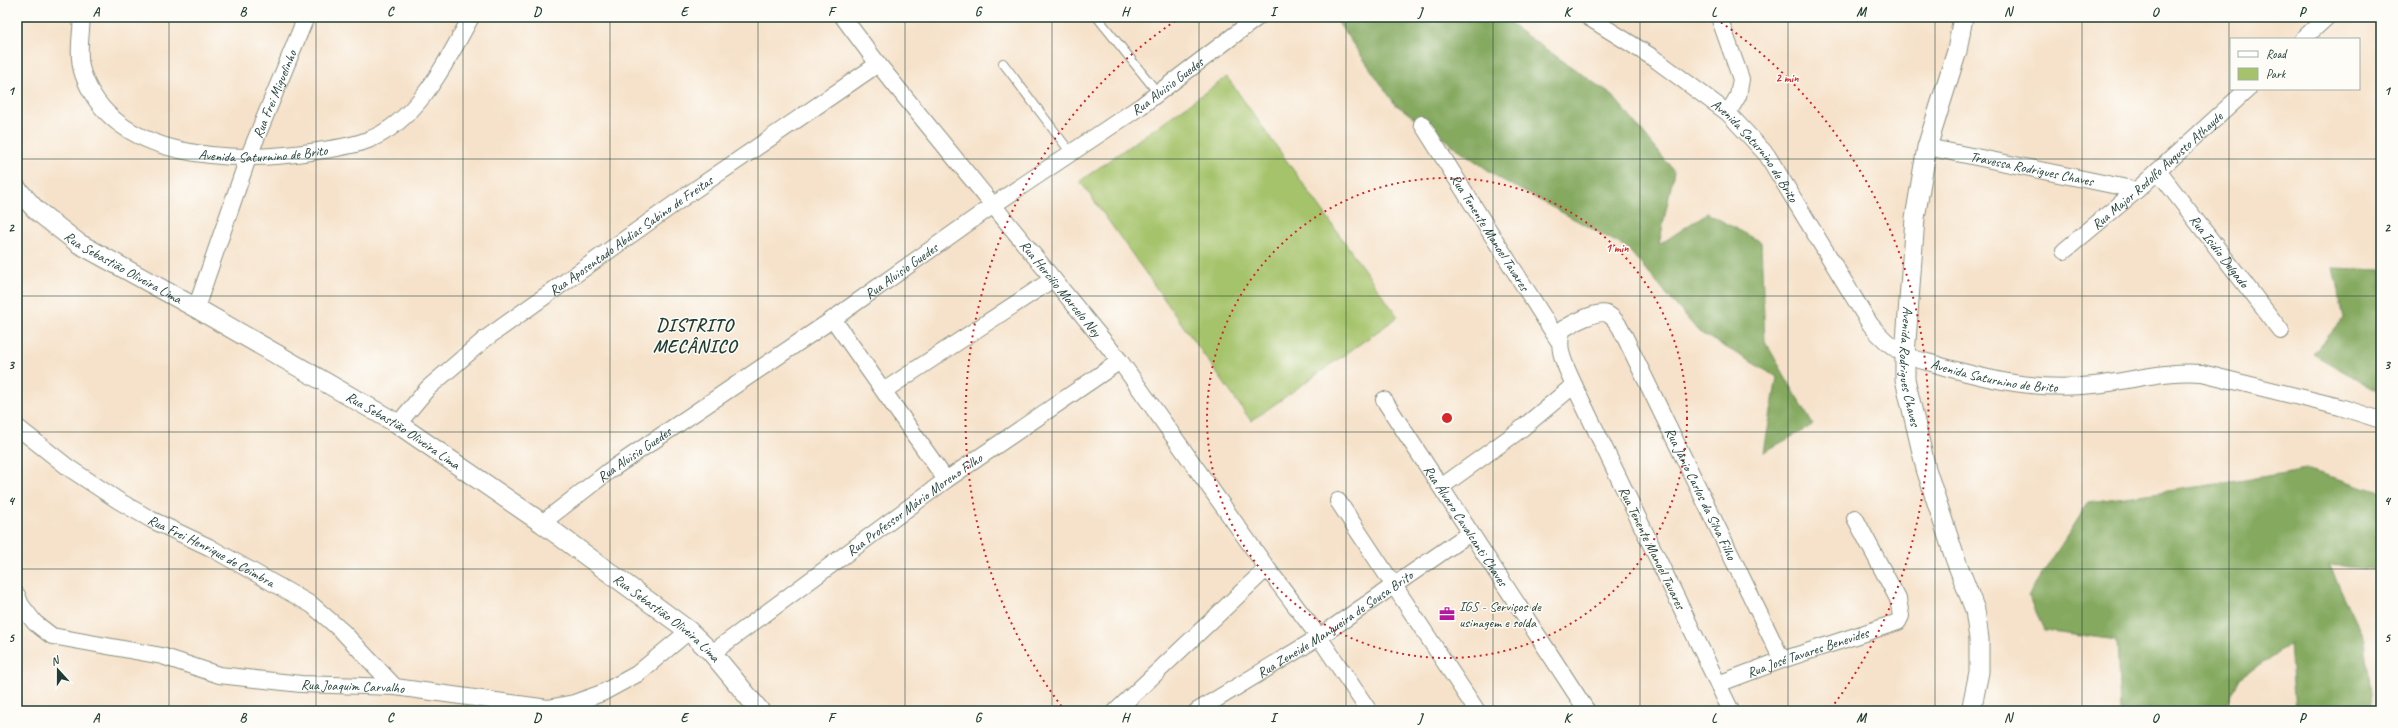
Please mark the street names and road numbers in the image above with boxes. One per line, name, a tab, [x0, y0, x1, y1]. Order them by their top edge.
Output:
street label: Rua Frei Miguelinho	[249, 47, 300, 140]
street label: Rua Aluisio Guedes	[1128, 53, 1207, 119]
street label: Avenida Saturnino de Brito	[1708, 95, 1803, 206]
street label: Rua Major Rodolfo Augusto Athayde	[2088, 107, 2227, 233]
street label: Avenida Saturnino de Brito	[198, 141, 330, 165]
street label: Travessa Rodrigues Chaves	[1969, 148, 2096, 190]
street label: Rua Aposentado Abdias Sabino de Freitas	[546, 171, 717, 299]
street label: Rua Tenente Manoel Tavares	[1447, 171, 1534, 295]
street label: Rua Isidio Delgado	[2186, 211, 2254, 292]
street label: Rua Sebastião Oliveira Lima	[61, 227, 186, 307]
street label: Rua Hercilio Marcelo Ney	[1017, 237, 1106, 341]
street label: Rua Aluisio Guedes	[861, 238, 942, 302]
street label: Avenida Rodrigues Chaves	[1896, 306, 1924, 429]
street label: Avenida Saturnino de Brito	[1929, 355, 2059, 395]
street label: Rua Sebastião Oliveira Lima	[343, 388, 464, 473]
street label: Rua Aluisio Guedes	[594, 422, 675, 485]
street label: Rua Jânio Carlos da Silva Filho	[1662, 425, 1741, 563]
street label: Rua Professor Mário Moreno Filho	[843, 449, 986, 559]
street label: Rua Álvaro Cavalcanti Chaves	[1420, 462, 1512, 590]
street label: Rua Tenente Manoel Tavares	[1615, 484, 1690, 613]
street label: Rua Frei Henrique de Coimbra	[145, 511, 279, 591]
street label: Rua Zeneide Mangueira de Sousa Brito	[1254, 565, 1417, 681]
street label: Rua Sebastião Oliveira Lima	[610, 570, 725, 666]
street label: Rua José Tavares Benevides	[1744, 623, 1872, 681]
street label: Rua Joaquim Carvalho	[301, 676, 406, 697]

